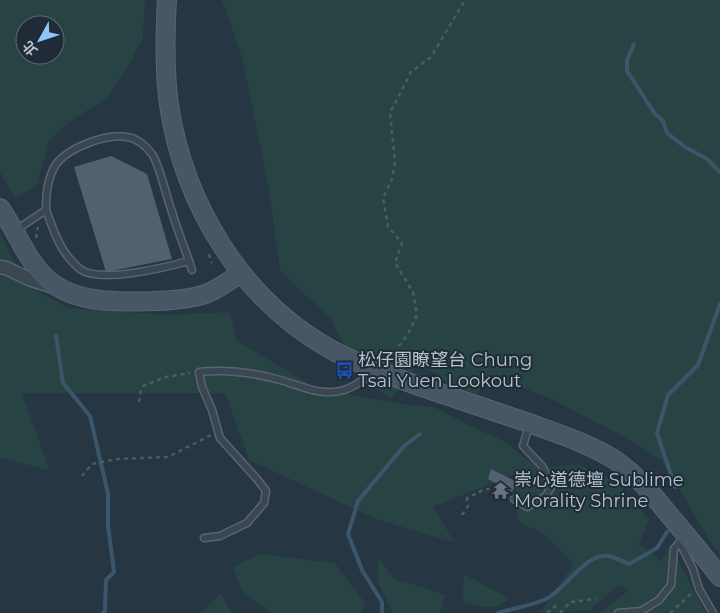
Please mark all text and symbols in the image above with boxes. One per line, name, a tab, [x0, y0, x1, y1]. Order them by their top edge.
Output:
north arrow	[15, 15, 65, 65]
text: 北	[19, 37, 41, 60]
place label: 松仔園瞭望台 Chung Tsai Yuen Lookout	[358, 349, 532, 392]
bus stop icon: 松仔園瞭望台 Chung Tsai Yuen Lookout	[334, 360, 354, 380]
place label: 崇心道德壇 Sublime Morality Shrine	[514, 469, 684, 512]
temple icon: 崇心道德壇 Sublime Morality Shrine	[490, 480, 510, 500]

